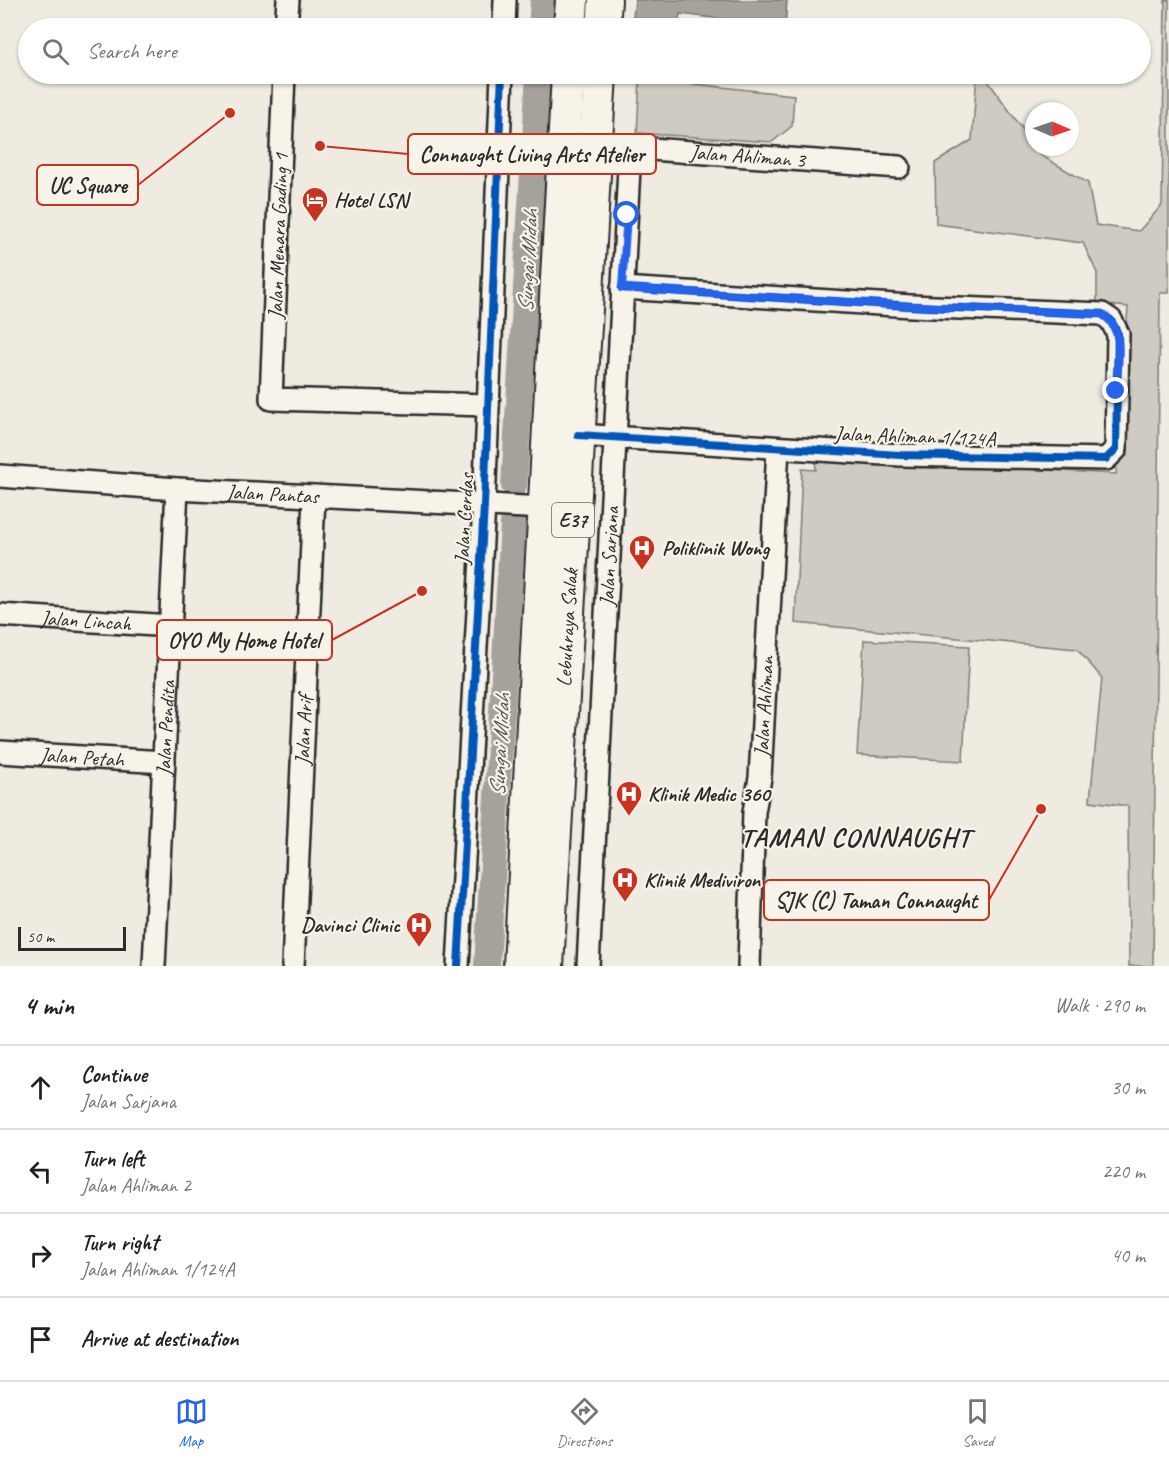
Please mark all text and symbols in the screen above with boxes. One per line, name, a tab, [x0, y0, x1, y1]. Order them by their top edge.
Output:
search box	[18, 18, 1151, 84]
icon: search	[39, 35, 72, 68]
text: Search here	[87, 37, 177, 65]
north arrow	[1025, 102, 1079, 156]
callout: Connaught Living Arts Atelier	[408, 134, 656, 174]
street label: Jalan Ahliman 3	[688, 139, 808, 173]
text: Connaught Living Arts Atelier	[420, 141, 646, 169]
street label: Jalan Menara Gading 1	[262, 151, 294, 320]
callout: UC Square	[37, 165, 138, 205]
text: UC Square	[49, 172, 129, 200]
hotel icon: Hotel LSN	[300, 185, 330, 223]
place label: Hotel LSN	[334, 187, 412, 213]
route start	[613, 201, 639, 227]
water label: Sungai Midah	[511, 207, 545, 313]
route end	[1102, 377, 1128, 403]
street label: Jalan Ahliman 1/124A	[833, 420, 998, 452]
street label: Jalan Cerdas	[449, 471, 479, 566]
street label: Jalan Pantas	[225, 479, 321, 509]
road number: E37	[552, 503, 594, 537]
street label: Jalan Sarjana	[593, 505, 625, 608]
hospital icon: Poliklinik Wong	[627, 533, 657, 571]
place label: Poliklinik Wong	[662, 535, 770, 561]
street label: Lebuhraya Salak	[551, 567, 584, 687]
street label: Jalan Lincah	[39, 605, 133, 636]
callout: OYO My Home Hotel	[157, 620, 332, 660]
text: OYO My Home Hotel	[168, 627, 324, 655]
street label: Jalan Ahliman	[748, 654, 780, 759]
street label: Jalan Pendita	[150, 678, 181, 777]
street label: Jalan Arif	[289, 690, 318, 767]
water label: Sungai Midah	[483, 691, 517, 797]
street label: Jalan Petah	[38, 741, 126, 773]
hospital icon: Klinik Medic 360	[614, 779, 644, 817]
place label: Klinik Medic 360	[648, 781, 772, 807]
district label: TAMAN CONNAUGHT	[740, 820, 976, 854]
hospital icon: Klinik Mediviron	[610, 865, 640, 903]
place label: Klinik Mediviron	[644, 867, 762, 893]
callout: SJK (C) Taman Connaught	[764, 880, 989, 920]
text: SJK (C) Taman Connaught	[775, 887, 980, 915]
hospital icon: Davinci Clinic	[404, 910, 434, 948]
place label: Davinci Clinic	[301, 912, 401, 938]
scale bar	[18, 924, 126, 952]
text: 50 m	[27, 927, 54, 947]
text: 4 min	[24, 989, 74, 1022]
text: Walk · 290 m	[1055, 993, 1145, 1018]
text: Continue	[81, 1061, 147, 1089]
icon: ahead	[24, 1071, 57, 1104]
text: 30 m	[1111, 1075, 1145, 1100]
text: Jalan Sarjana	[81, 1089, 176, 1114]
text: Turn left	[81, 1145, 145, 1173]
icon: left	[24, 1155, 57, 1188]
text: 220 m	[1102, 1159, 1145, 1184]
text: Jalan Ahliman 2	[81, 1173, 191, 1198]
text: Turn right	[81, 1229, 158, 1257]
icon: right	[24, 1239, 57, 1272]
text: 40 m	[1111, 1243, 1145, 1268]
text: Jalan Ahliman 1/124A	[81, 1257, 235, 1282]
icon: arrive	[24, 1323, 57, 1356]
text: Arrive at destination	[81, 1325, 238, 1353]
tab: Map	[175, 1395, 208, 1451]
tab: Directions	[557, 1395, 612, 1451]
tab: Saved	[961, 1395, 994, 1451]

